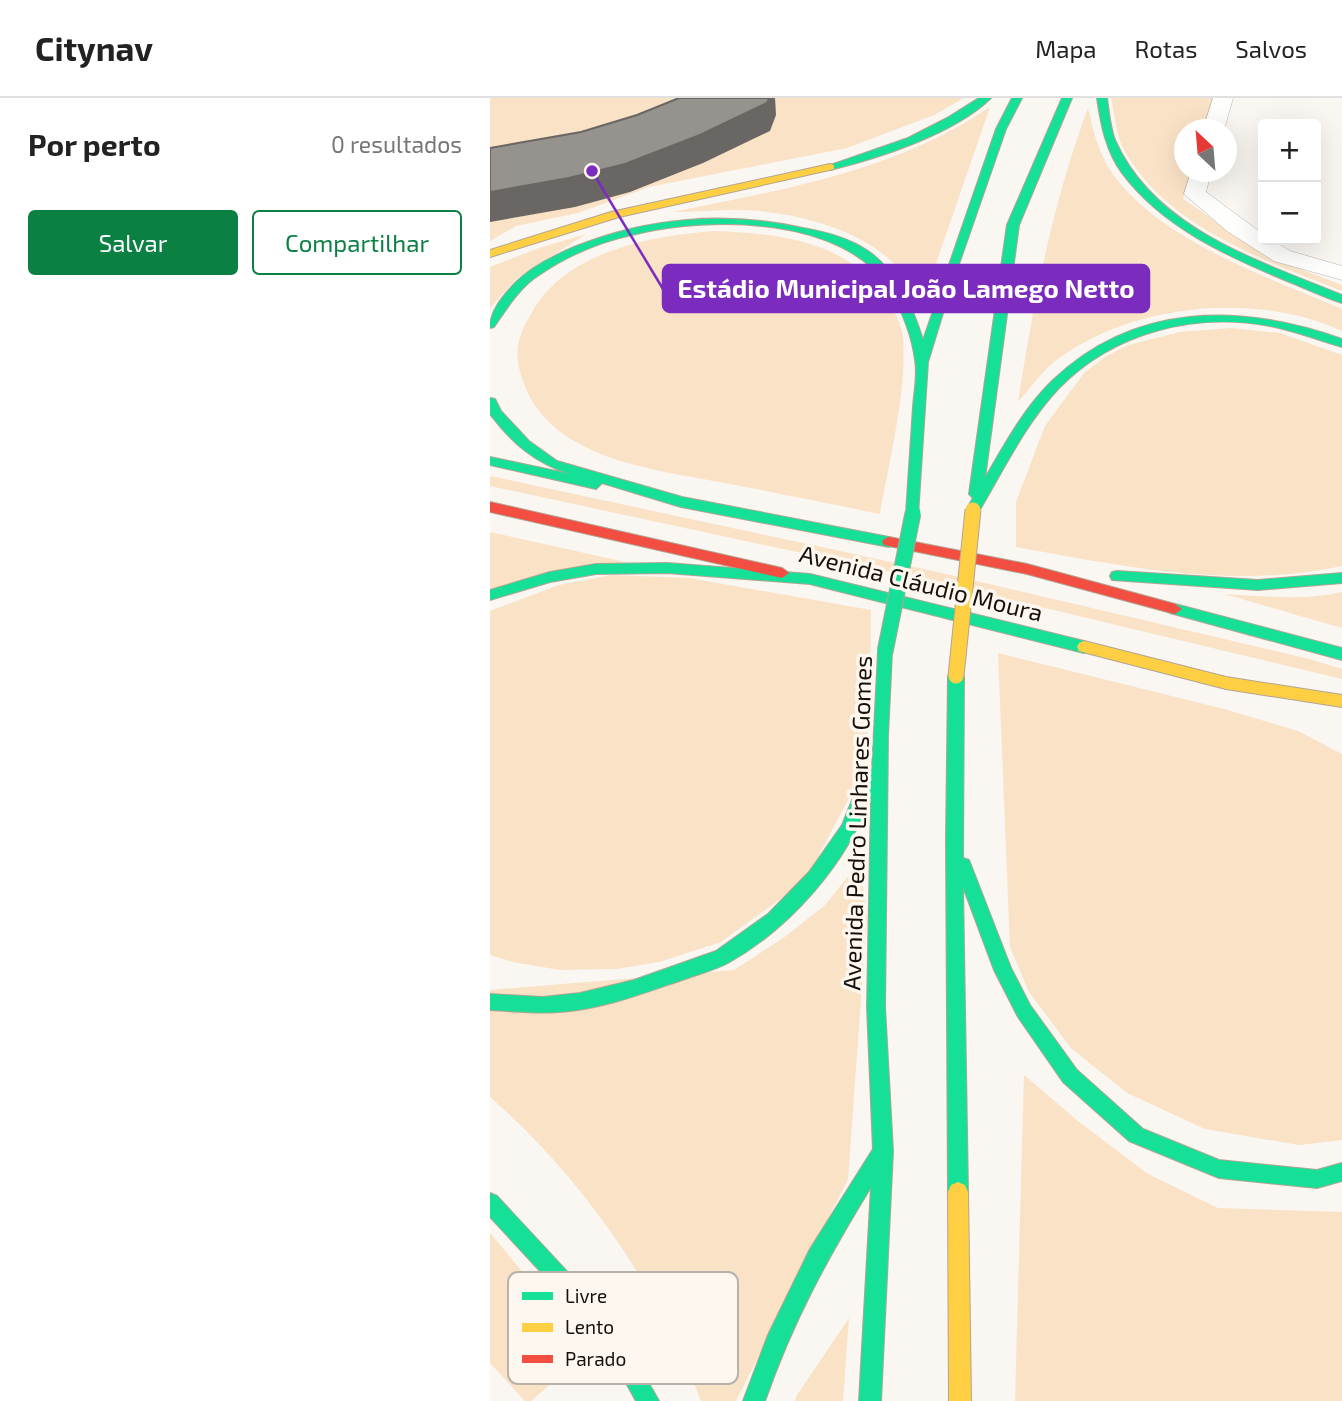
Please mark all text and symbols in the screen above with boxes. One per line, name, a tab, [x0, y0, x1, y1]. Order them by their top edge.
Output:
text: Citynav	[35, 28, 153, 68]
text: Mapa	[1035, 34, 1097, 63]
text: Rotas	[1135, 34, 1197, 63]
text: Salvos	[1235, 34, 1307, 63]
north arrow	[1174, 119, 1237, 182]
map controls	[1258, 119, 1321, 245]
button: +	[1258, 119, 1321, 182]
text: Por perto	[28, 126, 161, 162]
text: 0 resultados	[331, 130, 462, 158]
button: −	[1258, 182, 1321, 245]
button: Salvar	[28, 210, 238, 275]
button: Compartilhar	[252, 210, 462, 275]
callout: Estádio Municipal João Lamego Netto	[663, 265, 1149, 312]
text: Estádio Municipal João Lamego Netto	[677, 272, 1135, 303]
street label: Avenida Cláudio Moura	[797, 538, 1046, 627]
street label: Avenida Pedro Linhares Gomes	[836, 655, 877, 991]
legend	[508, 1272, 738, 1384]
text: Livre	[565, 1284, 607, 1307]
text: Lento	[565, 1315, 614, 1338]
text: Parado	[565, 1347, 626, 1370]

